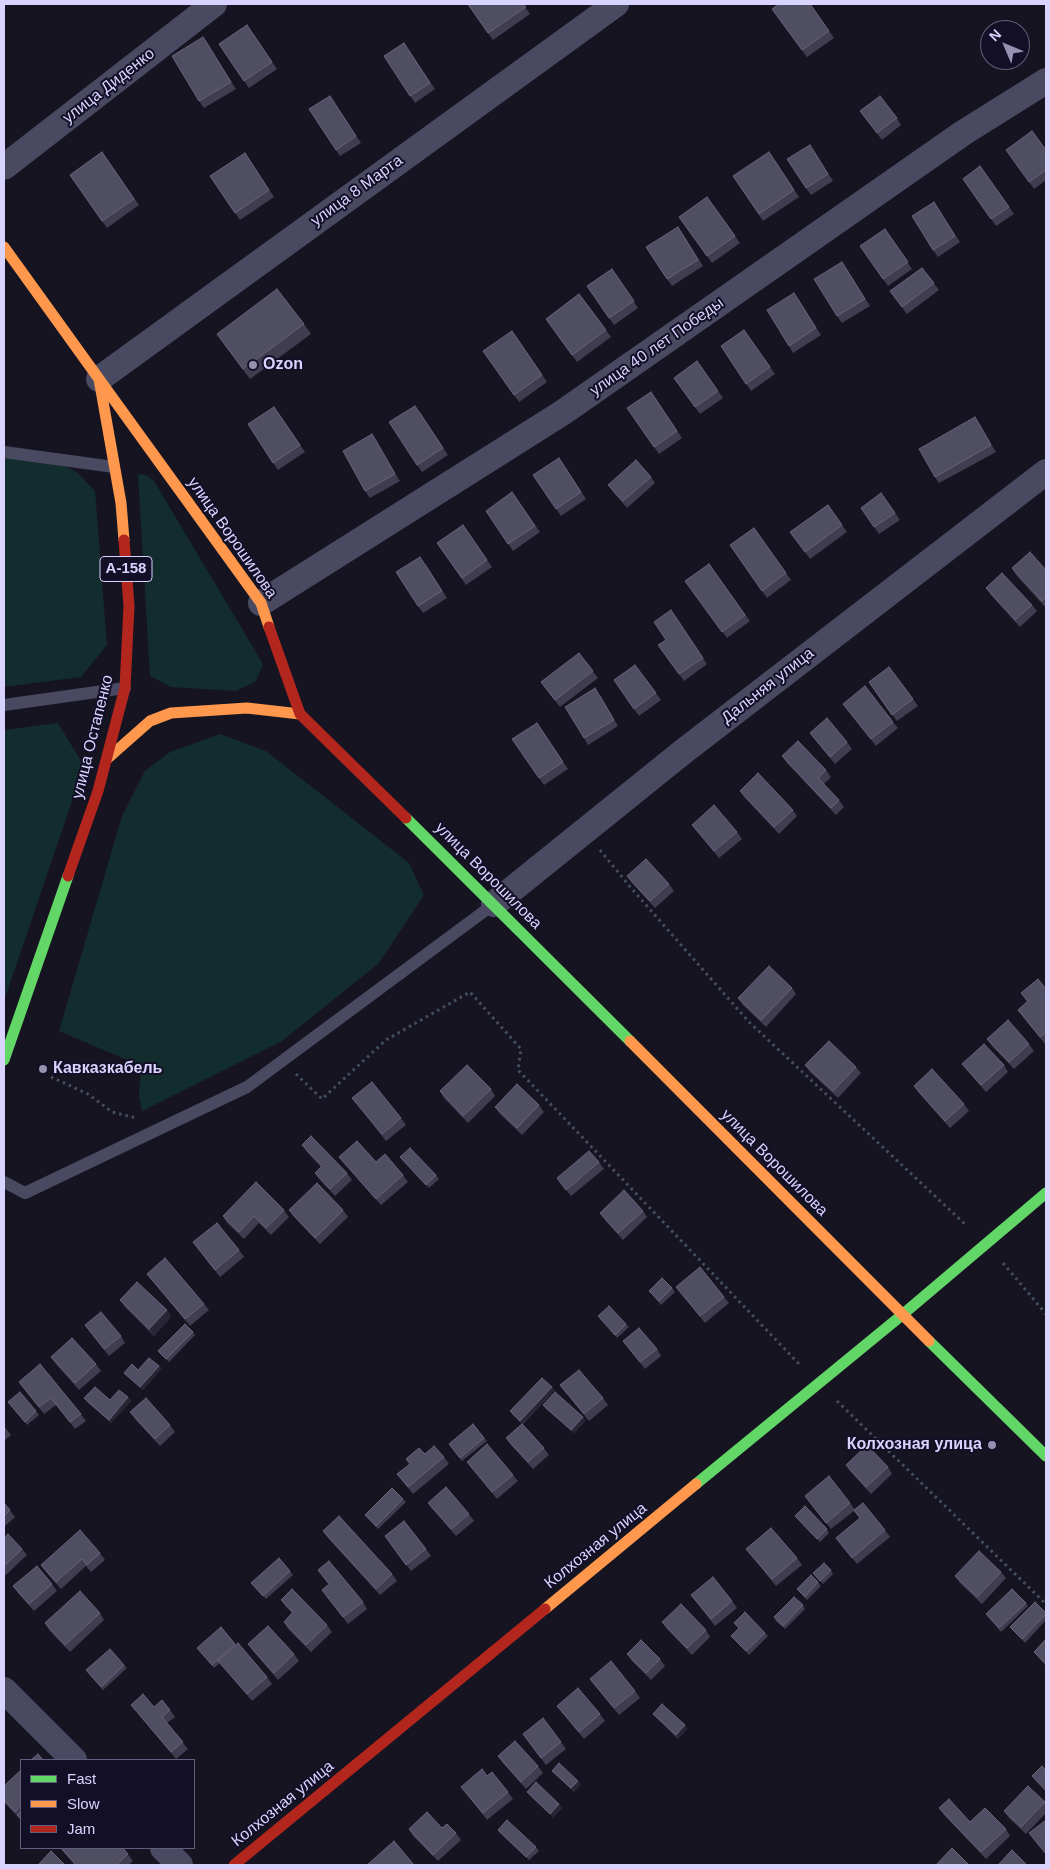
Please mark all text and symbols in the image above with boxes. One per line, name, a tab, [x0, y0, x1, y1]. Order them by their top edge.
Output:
north arrow	[980, 20, 1030, 70]
text: N	[986, 26, 1004, 44]
street label: улица Диденко	[59, 44, 159, 128]
street label: улица 8 Марта	[307, 151, 407, 231]
street label: улица 40 лет Победы	[586, 294, 728, 400]
place label: Ozon	[263, 355, 303, 375]
marker: Ozon	[247, 359, 259, 371]
street label: улица Ворошилова	[183, 474, 281, 602]
road number: А-158	[100, 556, 152, 582]
street label: Дальняя улица	[718, 644, 818, 728]
street label: улица Остапенко	[68, 673, 118, 801]
street label: улица Ворошилова	[431, 819, 545, 933]
place label: Кавказкабель	[53, 1059, 162, 1079]
marker: Кавказкабель	[37, 1063, 49, 1075]
street label: улица Ворошилова	[717, 1106, 831, 1220]
place label: Колхозная улица	[847, 1435, 982, 1455]
marker: Колхозная улица	[986, 1439, 998, 1451]
street label: Колхозная улица	[541, 1499, 651, 1593]
street label: Колхозная улица	[228, 1757, 338, 1851]
legend	[20, 1759, 195, 1849]
text: Fast	[67, 1770, 96, 1787]
text: Slow	[67, 1795, 100, 1812]
text: Jam	[67, 1820, 95, 1837]

